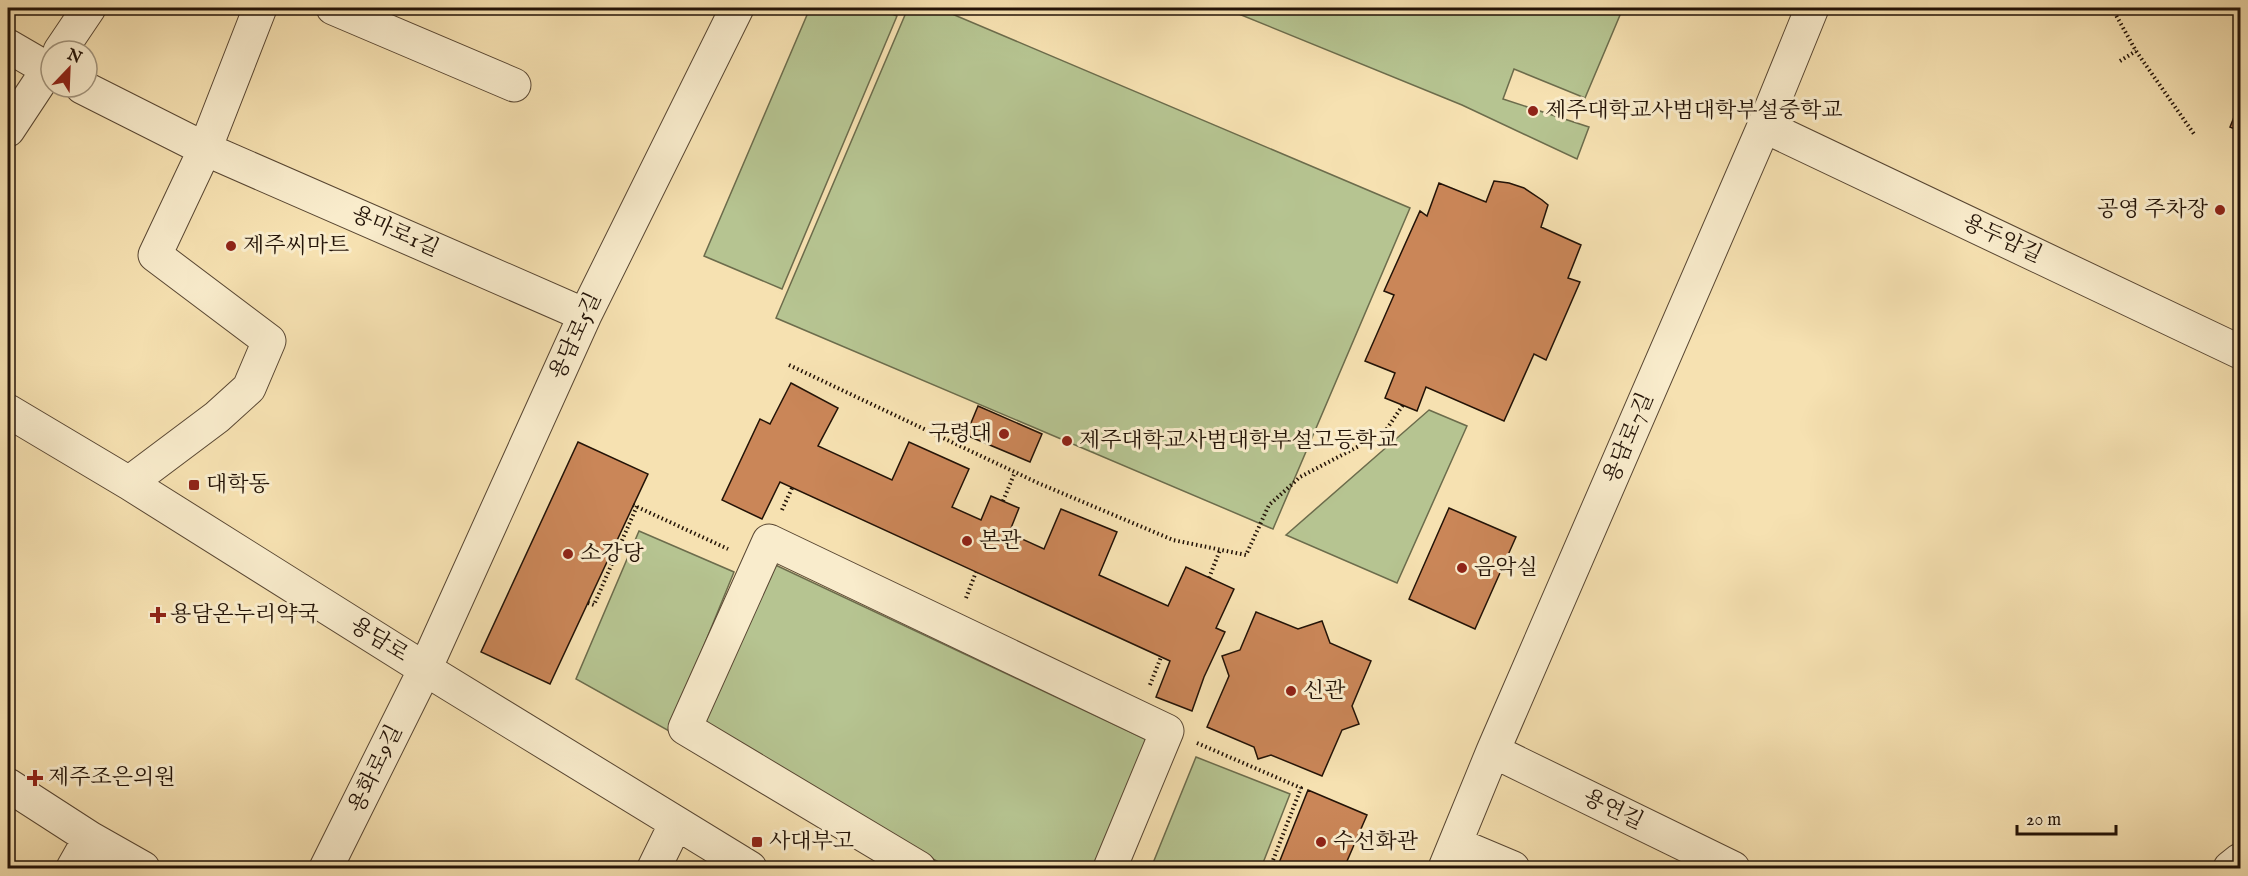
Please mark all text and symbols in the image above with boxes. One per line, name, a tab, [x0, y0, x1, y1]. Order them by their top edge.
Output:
north arrow	[39, 39, 99, 99]
text: N	[63, 45, 85, 69]
place label: 제주대학교사범대학부설중학교	[1545, 97, 1843, 125]
marker: 제주대학교사범대학부설중학교	[1526, 104, 1540, 118]
place label: 공영 주차장	[2097, 196, 2209, 224]
street label: 용마로1길	[347, 200, 443, 264]
marker: 공영 주차장	[2213, 203, 2227, 217]
street label: 용두암길	[1958, 208, 2046, 270]
place label: 제주씨마트	[243, 232, 349, 260]
marker: 제주씨마트	[224, 239, 238, 253]
street label: 용담로5길	[544, 288, 608, 384]
street label: 용담로7길	[1597, 389, 1661, 487]
place label: 구령대	[928, 420, 992, 448]
marker: 구령대	[997, 427, 1011, 441]
place label: 제주대학교사범대학부설고등학교	[1079, 427, 1398, 455]
marker: 제주대학교사범대학부설고등학교	[1060, 434, 1074, 448]
place label: 대학동	[206, 471, 270, 499]
marker: 대학동	[187, 478, 201, 492]
place label: 본관	[979, 527, 1022, 555]
marker: 본관	[960, 534, 974, 548]
place label: 소강당	[580, 540, 645, 568]
marker: 소강당	[561, 547, 575, 561]
place label: 음악실	[1474, 554, 1538, 582]
marker: 음악실	[1455, 561, 1469, 575]
place label: 용담온누리약국	[170, 601, 319, 629]
marker: 용담온누리약국	[151, 608, 165, 622]
street label: 용담로	[345, 611, 413, 669]
place label: 신관	[1303, 677, 1346, 705]
marker: 신관	[1284, 684, 1298, 698]
street label: 용화로9길	[343, 720, 409, 818]
place label: 제주조은의원	[48, 764, 176, 792]
marker: 제주조은의원	[26, 769, 44, 787]
street label: 용연길	[1578, 783, 1648, 837]
scale bar	[2017, 798, 2116, 836]
text: 20 m	[2026, 809, 2061, 832]
place label: 사대부고	[769, 828, 854, 856]
place label: 수선화관	[1333, 828, 1419, 856]
marker: 사대부고	[750, 835, 764, 849]
marker: 수선화관	[1314, 835, 1328, 849]

